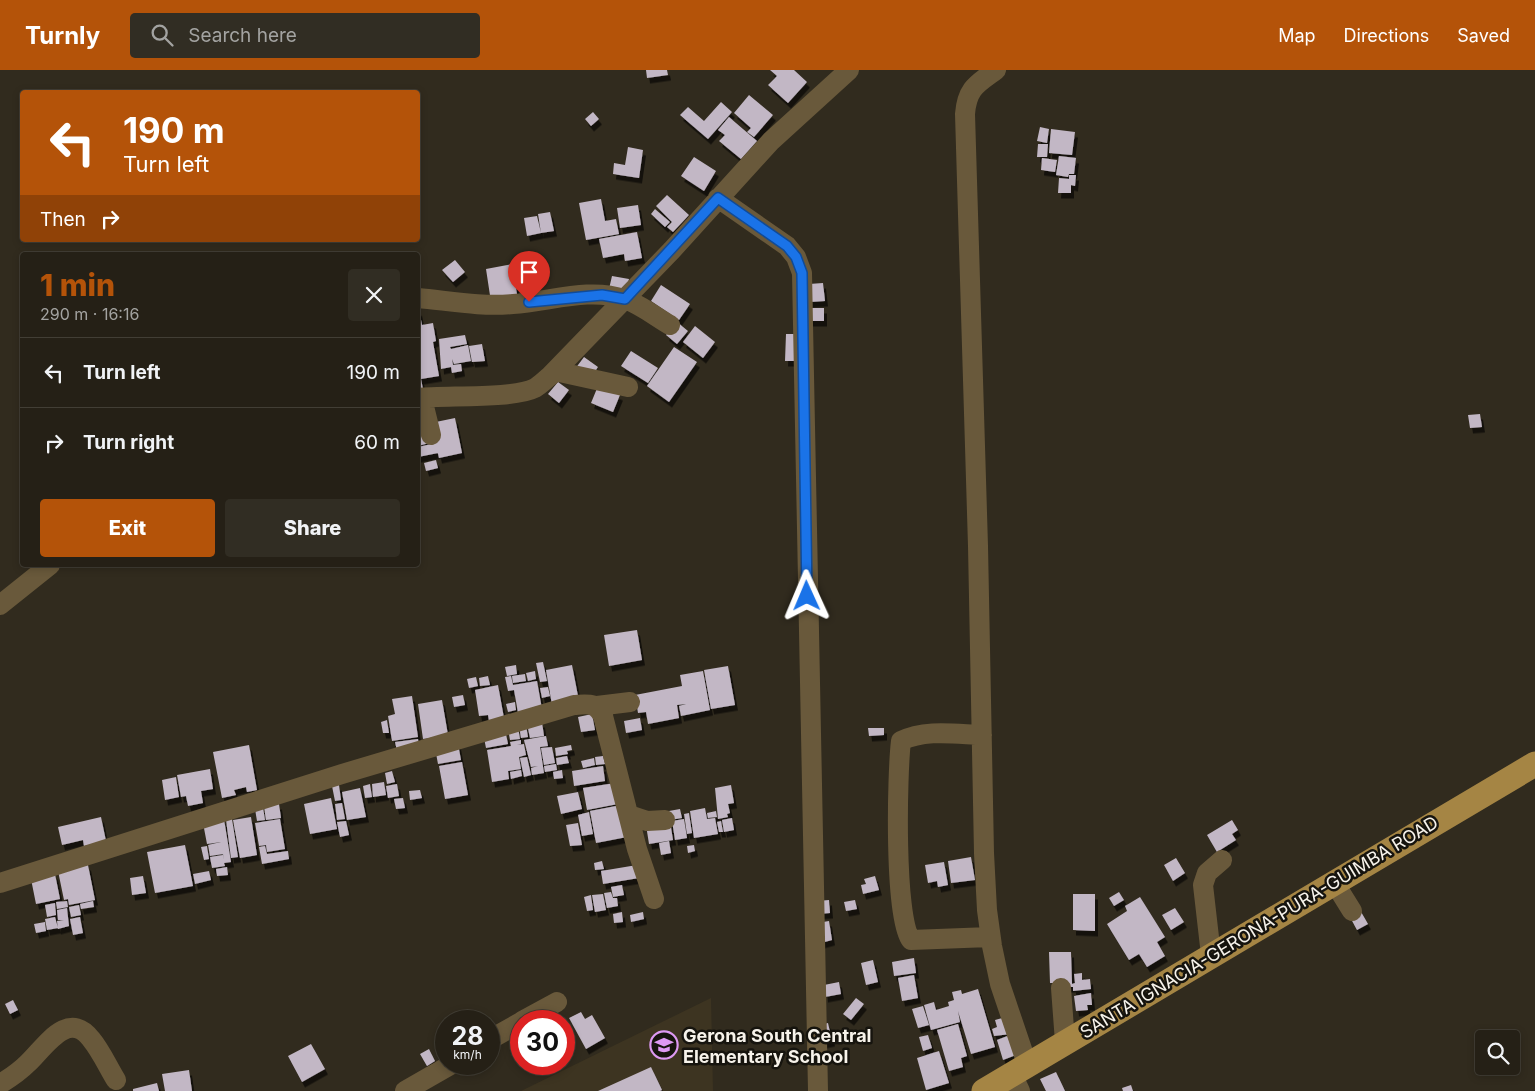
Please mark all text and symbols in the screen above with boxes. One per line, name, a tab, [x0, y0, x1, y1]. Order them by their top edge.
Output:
search box	[130, 13, 480, 58]
text: Turnly	[25, 21, 100, 50]
icon: search	[148, 21, 176, 49]
text: Search here	[188, 24, 297, 47]
text: Map	[1278, 25, 1316, 46]
text: Directions	[1344, 25, 1429, 46]
text: Saved	[1457, 25, 1510, 46]
text: 190 m	[123, 109, 225, 151]
icon: left	[40, 110, 105, 175]
text: Turn left	[123, 151, 209, 177]
icon: right	[96, 205, 124, 233]
text: Then	[40, 208, 86, 231]
pin	[508, 251, 550, 302]
icon: arrive	[515, 258, 543, 286]
text: 1 min	[40, 267, 115, 303]
button: close	[348, 269, 400, 321]
text: 290 m · 16:16	[40, 304, 139, 324]
icon: left	[40, 359, 68, 387]
text: Turn left	[83, 361, 161, 384]
text: 190 m	[347, 361, 400, 384]
icon: right	[40, 429, 68, 457]
text: Turn right	[83, 431, 174, 454]
text: 60 m	[354, 431, 400, 454]
button: Exit	[40, 499, 215, 557]
button: Share	[225, 499, 400, 557]
position arrow	[780, 569, 832, 621]
street label: SANTA IGNACIA-GERONA-PURA-GUIMBA ROAD	[1076, 811, 1442, 1043]
speed limit sign: 30	[510, 1010, 575, 1075]
text: 28	[451, 1021, 484, 1051]
place label: Gerona South Central Elementary School	[683, 1025, 871, 1067]
school or university icon: Gerona South Central Elementary School	[649, 1030, 679, 1060]
map controls	[1475, 1030, 1520, 1075]
button: search	[1475, 1030, 1520, 1075]
text: km/h	[453, 1047, 482, 1062]

